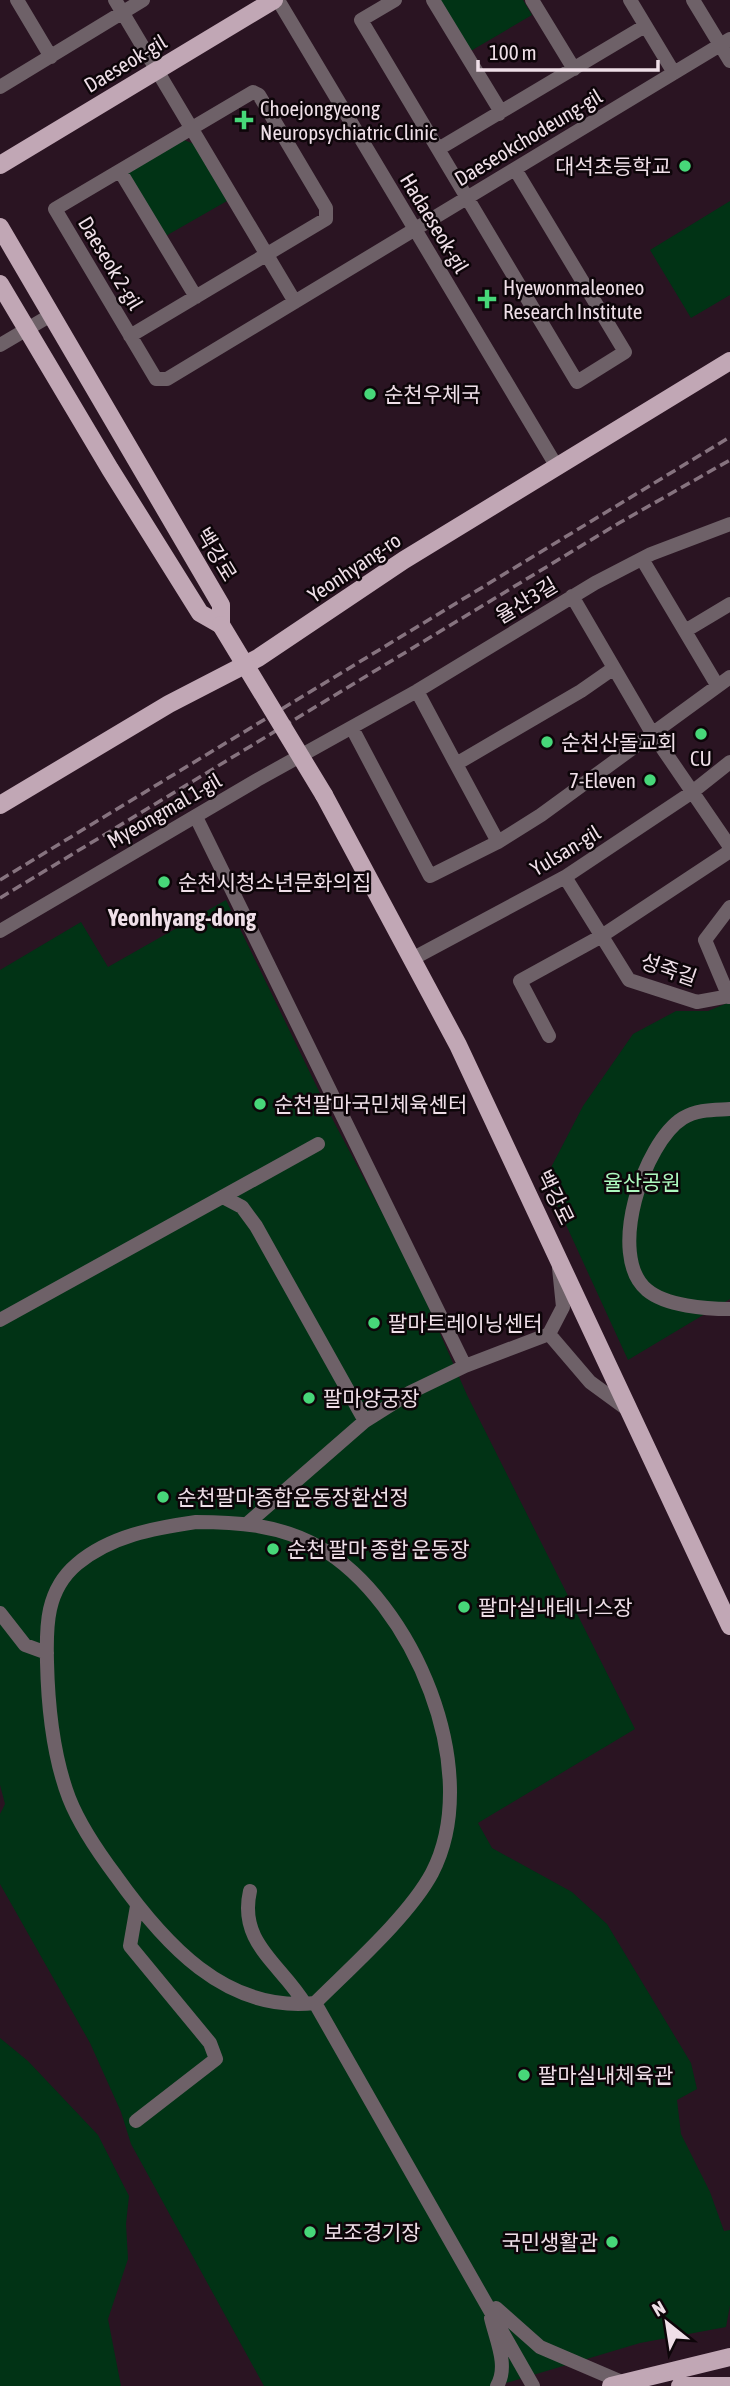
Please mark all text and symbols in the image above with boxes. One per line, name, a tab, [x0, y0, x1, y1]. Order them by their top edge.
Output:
scale bar	[478, 28, 658, 72]
street label: Daeseok-gil	[80, 29, 171, 97]
text: 100 m	[489, 40, 537, 64]
street label: Daeseokchodeung-gil	[450, 83, 607, 191]
place label: Choejongyeong Neuropsychiatric Clinic	[260, 96, 437, 144]
marker: Choejongyeong Neuropsychiatric Clinic	[234, 110, 254, 130]
place label: 대석초등학교	[555, 154, 671, 178]
marker: 대석초등학교	[677, 158, 693, 174]
street label: Hadaeseok-gil	[396, 169, 474, 277]
street label: Daeseok 2-gil	[74, 212, 148, 314]
place label: Hyewonmaleoneo Research Institute	[503, 275, 644, 323]
marker: Hyewonmaleoneo Research Institute	[477, 289, 497, 309]
place label: 순천우체국	[384, 382, 481, 406]
marker: 순천우체국	[362, 386, 378, 402]
street label: 백강로	[192, 523, 242, 585]
street label: Yeonhyang-ro	[303, 527, 405, 607]
street label: 율산3길	[491, 572, 561, 628]
marker: CU	[693, 726, 709, 742]
place label: 순천산돌교회	[561, 730, 677, 754]
marker: 순천산돌교회	[539, 734, 555, 750]
place label: CU	[690, 746, 712, 770]
street label: Myeongmal 1-gil	[103, 767, 226, 852]
place label: 7-Eleven	[569, 768, 636, 792]
marker: 7-Eleven	[642, 772, 658, 788]
street label: Yulsan-gil	[526, 820, 605, 880]
place label: 순천시청소년문화의집	[178, 870, 371, 894]
marker: 순천시청소년문화의집	[156, 874, 172, 890]
district label: Yeonhyang-dong	[107, 904, 257, 931]
street label: 성죽길	[638, 948, 700, 990]
place label: 순천팔마국민체육센터	[274, 1092, 467, 1116]
marker: 순천팔마국민체육센터	[252, 1096, 268, 1112]
street label: 백강로	[533, 1166, 579, 1228]
park label: 율산공원	[603, 1170, 681, 1194]
place label: 팔마트레이닝센터	[388, 1311, 543, 1335]
marker: 팔마트레이닝센터	[366, 1315, 382, 1331]
place label: 팔마양궁장	[323, 1386, 420, 1410]
marker: 팔마양궁장	[301, 1390, 317, 1406]
place label: 순천팔마종합운동장환선정	[177, 1485, 409, 1509]
marker: 순천팔마종합운동장환선정	[155, 1489, 171, 1505]
place label: 순천 팔마 종합 운동장	[287, 1537, 470, 1561]
marker: 순천 팔마 종합 운동장	[265, 1541, 281, 1557]
place label: 팔마실내테니스장	[478, 1595, 633, 1619]
marker: 팔마실내테니스장	[456, 1599, 472, 1615]
place label: 팔마실내체육관	[538, 2063, 673, 2087]
marker: 팔마실내체육관	[516, 2067, 532, 2083]
place label: 보조경기장	[324, 2220, 421, 2244]
marker: 보조경기장	[302, 2224, 318, 2240]
place label: 국민생활관	[501, 2230, 598, 2254]
marker: 국민생활관	[604, 2234, 620, 2250]
north arrow	[632, 2288, 702, 2358]
text: N	[648, 2296, 669, 2321]

